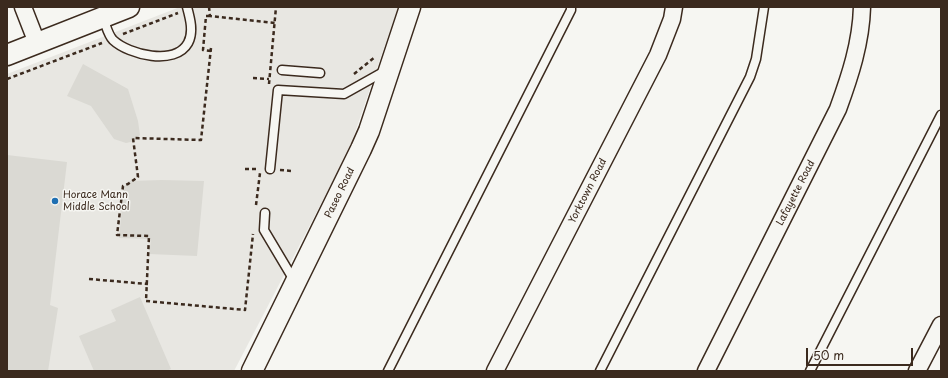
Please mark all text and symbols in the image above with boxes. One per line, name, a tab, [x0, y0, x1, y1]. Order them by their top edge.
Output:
street label: Yorktown Road	[567, 157, 609, 225]
street label: Lafayette Road	[774, 158, 818, 228]
street label: Paseo Road	[323, 166, 357, 220]
place label: Horace Mann Middle School	[63, 189, 130, 212]
marker: Horace Mann Middle School	[50, 196, 60, 206]
scale bar	[808, 340, 915, 366]
text: 50 m	[813, 346, 844, 364]

